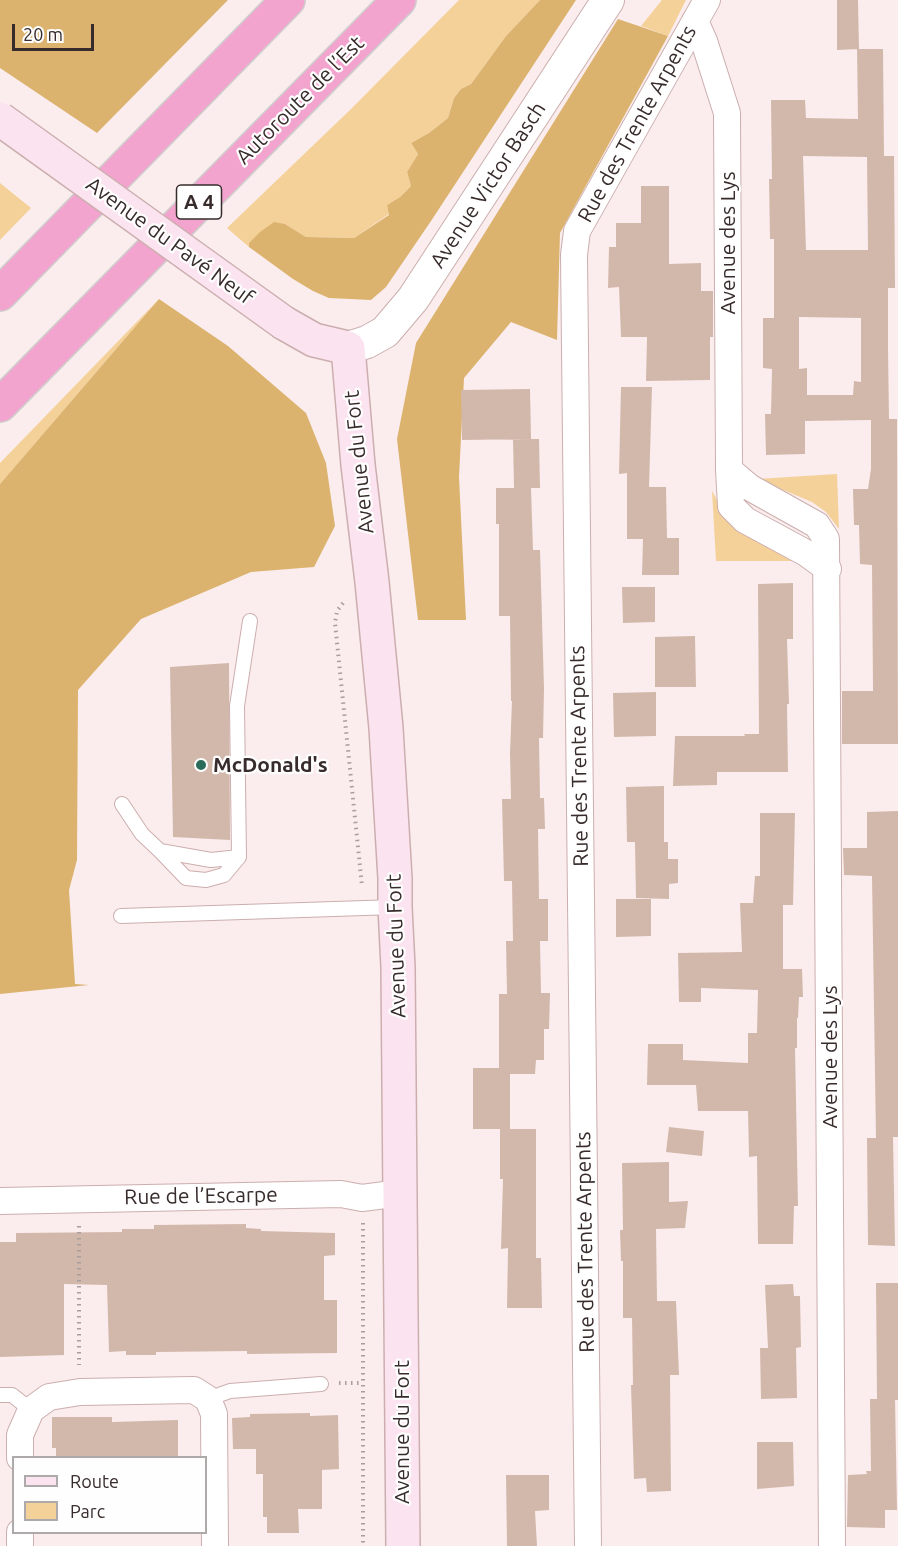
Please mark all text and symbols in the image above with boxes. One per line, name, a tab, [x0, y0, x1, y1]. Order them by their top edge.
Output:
scale bar	[15, 12, 98, 50]
street label: Rue des Trente Arpents	[572, 21, 702, 227]
text: 20 m	[23, 24, 63, 44]
street label: Autoroute de l’Est	[231, 31, 369, 169]
street label: Avenue Victor Basch	[425, 97, 551, 273]
street label: Avenue des Lys	[715, 171, 741, 315]
street label: Avenue du Pavé Neuf	[81, 172, 259, 310]
road number: A 4	[176, 185, 222, 219]
street label: Avenue du Fort	[339, 389, 379, 535]
street label: Rue des Trente Arpents	[564, 645, 594, 867]
place label: McDonald's	[213, 752, 328, 778]
marker: McDonald's	[194, 758, 208, 772]
street label: Avenue du Fort	[381, 874, 411, 1018]
street label: Avenue des Lys	[817, 985, 843, 1129]
street label: Rue des Trente Arpents	[570, 1131, 600, 1353]
street label: Rue de l’Escarpe	[124, 1182, 278, 1210]
street label: Avenue du Fort	[389, 1360, 415, 1504]
legend	[12, 1456, 207, 1534]
text: Route	[70, 1471, 119, 1491]
text: Parc	[70, 1501, 105, 1521]

